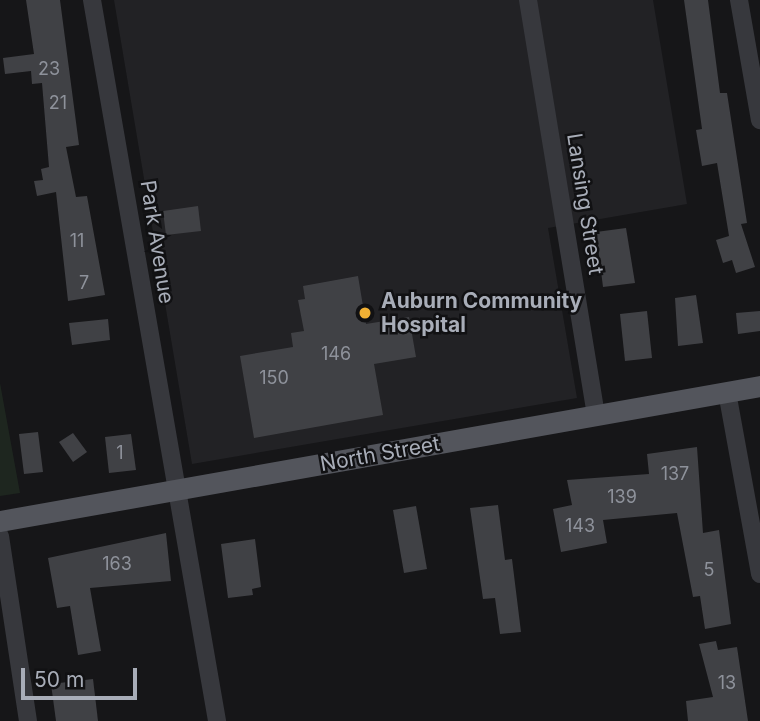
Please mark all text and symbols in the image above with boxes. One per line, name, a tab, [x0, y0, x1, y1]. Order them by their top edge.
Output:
house number: 23	[38, 58, 60, 80]
house number: 21	[49, 92, 67, 114]
street label: Lansing Street	[561, 132, 609, 276]
street label: Park Avenue	[135, 178, 179, 306]
house number: 11	[70, 230, 84, 252]
house number: 7	[79, 272, 89, 294]
place label: Auburn Community Hospital	[381, 288, 582, 338]
marker: Auburn Community Hospital	[355, 303, 375, 323]
house number: 146	[321, 343, 351, 365]
house number: 150	[259, 367, 289, 389]
street label: North Street	[318, 431, 442, 477]
house number: 1	[116, 442, 124, 464]
house number: 137	[661, 463, 689, 485]
house number: 139	[607, 486, 637, 508]
house number: 143	[565, 515, 595, 537]
house number: 163	[102, 553, 132, 575]
house number: 5	[704, 559, 714, 581]
scale bar	[24, 654, 140, 698]
text: 50 m	[34, 667, 84, 692]
house number: 13	[718, 672, 736, 694]

